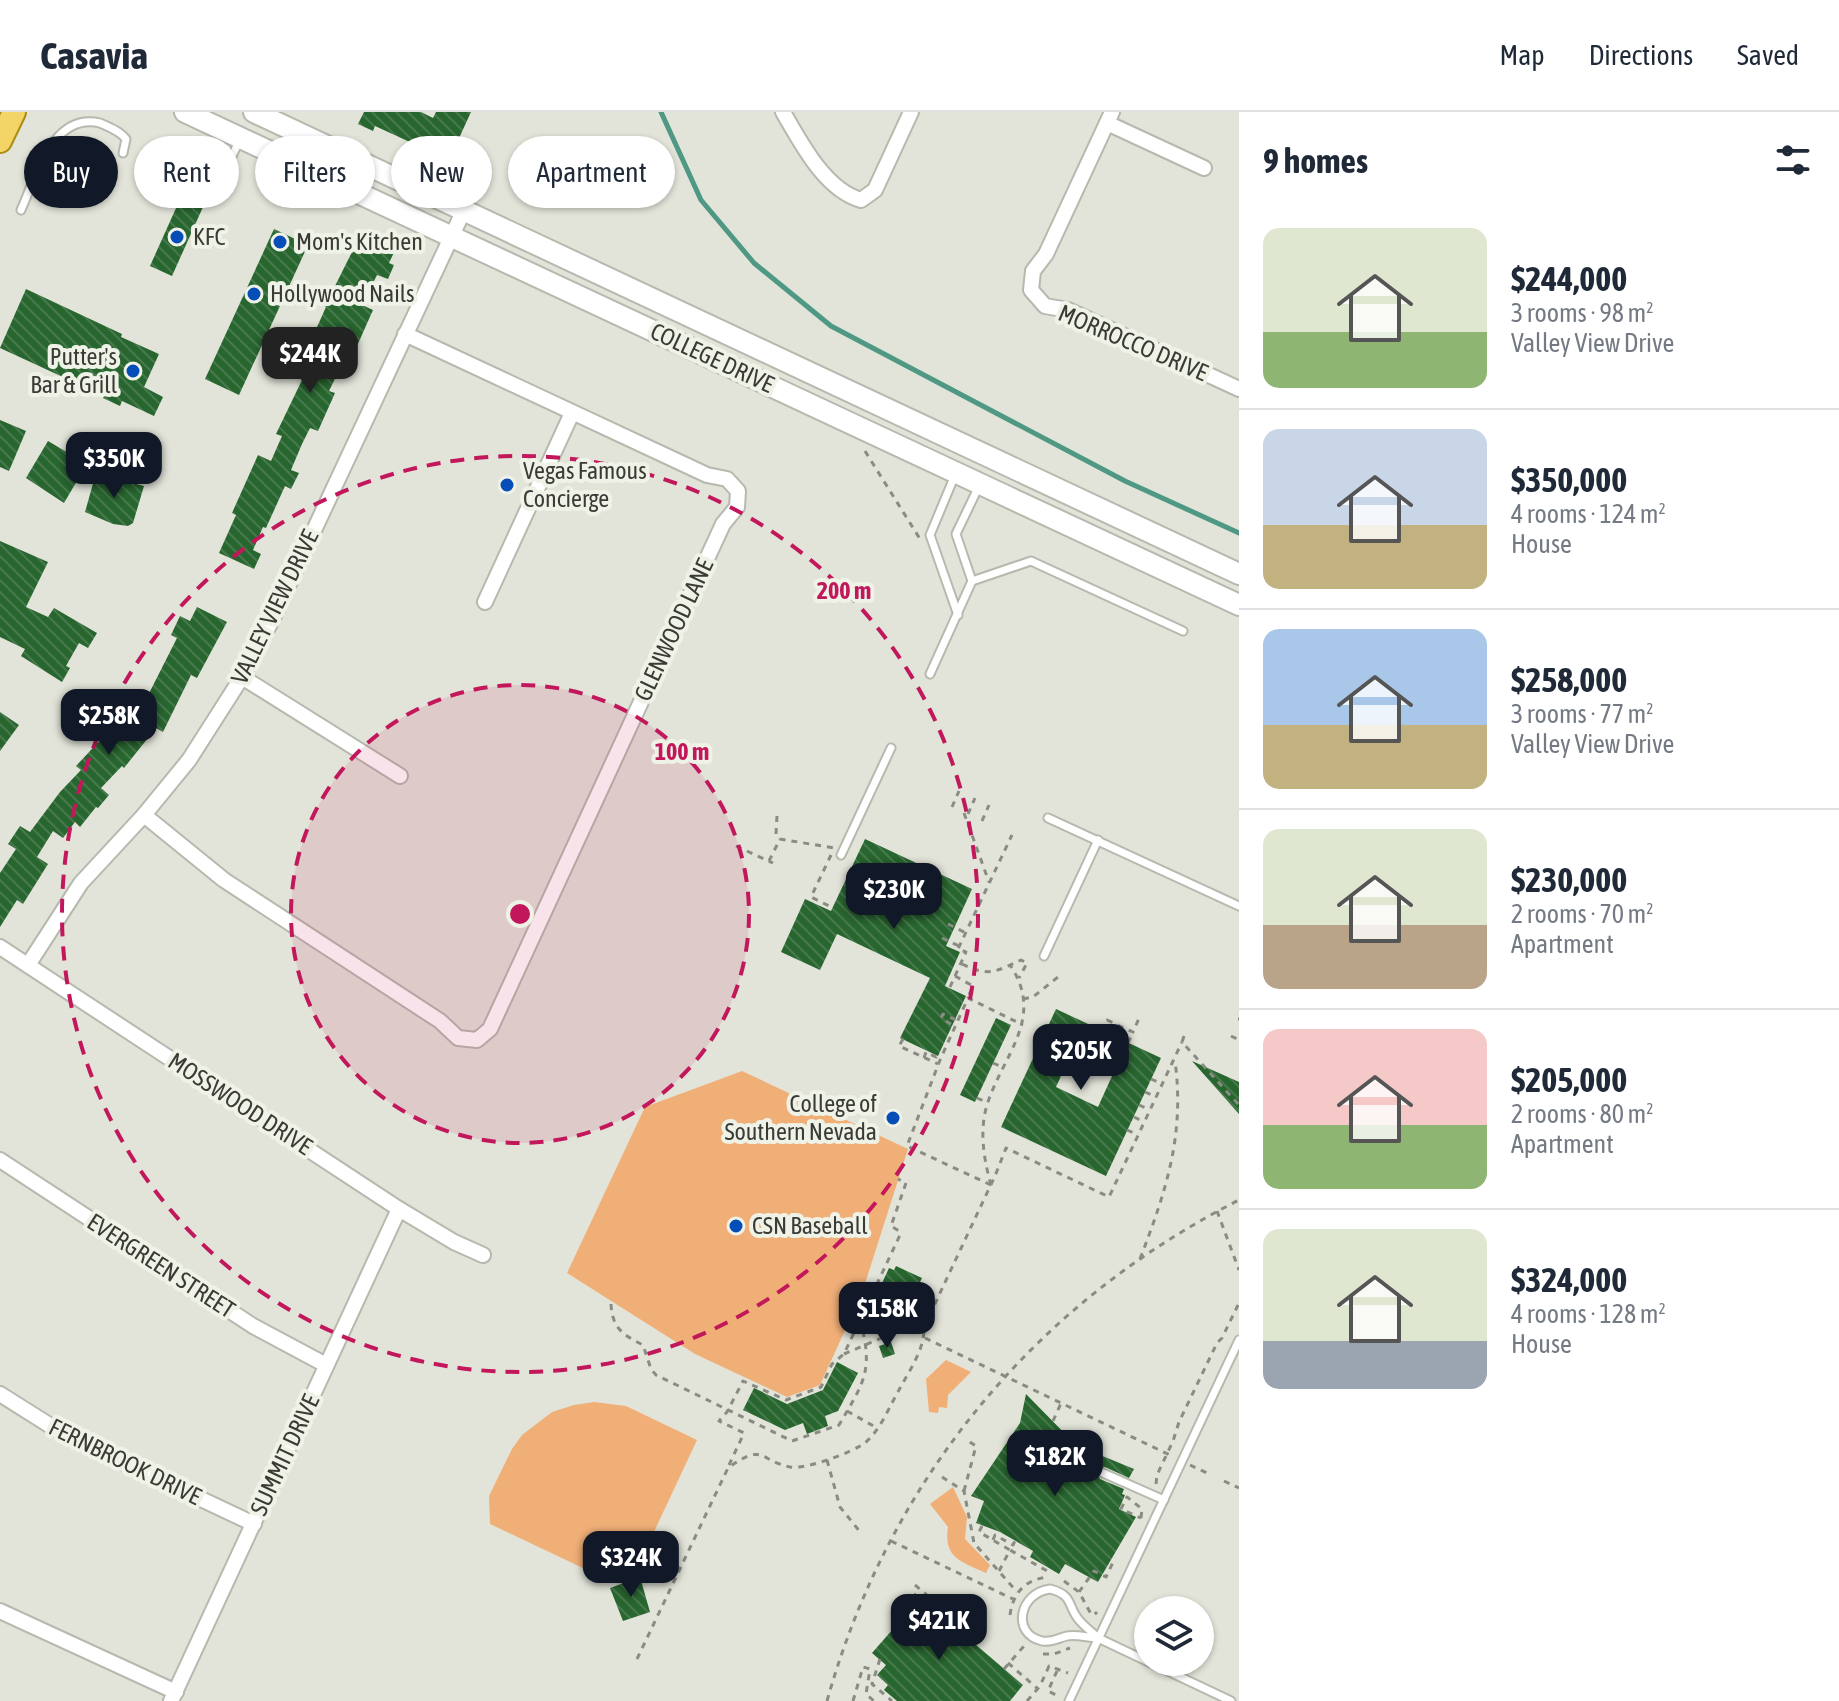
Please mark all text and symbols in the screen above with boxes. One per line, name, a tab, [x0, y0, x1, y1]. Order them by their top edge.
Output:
text: Casavia	[40, 34, 148, 77]
text: Map	[1500, 39, 1545, 71]
text: Directions	[1589, 39, 1693, 71]
text: Saved	[1737, 39, 1799, 71]
chip: Buy	[24, 136, 118, 208]
chip: Rent	[134, 136, 239, 208]
chip: Filters	[255, 136, 375, 208]
chip: New	[391, 136, 492, 208]
chip: Apartment	[508, 136, 675, 208]
icon: filters	[1771, 138, 1815, 182]
text: 9 homes	[1263, 141, 1368, 180]
place label: KFC	[193, 223, 225, 250]
marker: KFC	[168, 228, 186, 246]
place label: Mom's Kitchen	[296, 228, 423, 255]
marker: Mom's Kitchen	[271, 233, 289, 251]
text: $244,000	[1511, 259, 1627, 298]
icon: home	[1327, 260, 1423, 356]
place label: Hollywood Nails	[270, 280, 415, 307]
marker: Hollywood Nails	[245, 285, 263, 303]
text: 3 rooms · 98 m²	[1511, 298, 1653, 328]
street label: MORROCCO DRIVE	[1055, 299, 1212, 386]
street label: COLLEGE DRIVE	[646, 317, 778, 398]
pin: $244K	[254, 327, 366, 395]
text: Valley View Drive	[1511, 328, 1674, 358]
text: $244K	[280, 338, 340, 368]
place label: Putter's Bar & Grill	[30, 343, 118, 398]
marker: Putter's Bar & Grill	[124, 362, 142, 380]
pin: $350K	[58, 432, 170, 500]
text: $350K	[84, 443, 144, 473]
place label: Vegas Famous Concierge	[523, 457, 647, 512]
text: $350,000	[1511, 460, 1627, 499]
icon: home	[1327, 461, 1423, 557]
marker: Vegas Famous Concierge	[498, 476, 516, 494]
text: 4 rooms · 124 m²	[1511, 499, 1666, 529]
street label: VALLEY VIEW DRIVE	[226, 525, 324, 688]
text: House	[1511, 529, 1572, 559]
street label: GLENWOOD LANE	[629, 554, 718, 705]
text: 200 m	[817, 577, 871, 604]
text: $258,000	[1511, 660, 1627, 699]
icon: home	[1327, 661, 1423, 757]
pin: $258K	[53, 689, 165, 757]
text: 3 rooms · 77 m²	[1511, 699, 1653, 729]
text: $258K	[79, 700, 139, 730]
text: Valley View Drive	[1511, 729, 1674, 759]
text: 100 m	[655, 738, 709, 765]
text: $230,000	[1511, 860, 1627, 899]
icon: home	[1327, 861, 1423, 957]
pin: $230K	[838, 863, 950, 931]
text: $230K	[864, 874, 924, 904]
text: 2 rooms · 70 m²	[1511, 899, 1653, 929]
centre of rings	[506, 900, 534, 928]
text: Apartment	[1511, 929, 1614, 959]
pin: $205K	[1025, 1024, 1137, 1092]
text: $205K	[1051, 1035, 1111, 1065]
street label: MOSSWOOD DRIVE	[163, 1047, 317, 1160]
text: $205,000	[1511, 1060, 1627, 1099]
icon: home	[1327, 1061, 1423, 1157]
place label: College of Southern Nevada	[724, 1090, 877, 1145]
text: 2 rooms · 80 m²	[1511, 1099, 1653, 1129]
marker: College of Southern Nevada	[884, 1109, 902, 1127]
text: Apartment	[1511, 1129, 1614, 1159]
street label: EVERGREEN STREET	[83, 1208, 240, 1323]
place label: CSN Baseball	[752, 1212, 868, 1239]
marker: CSN Baseball	[727, 1217, 745, 1235]
text: $324,000	[1511, 1260, 1627, 1299]
icon: home	[1327, 1261, 1423, 1357]
pin: $158K	[831, 1282, 943, 1350]
text: $158K	[857, 1293, 917, 1323]
text: 4 rooms · 128 m²	[1511, 1299, 1666, 1329]
text: House	[1511, 1329, 1572, 1359]
street label: SUMMIT DRIVE	[245, 1390, 324, 1519]
street label: FERNBROOK DRIVE	[45, 1413, 206, 1510]
pin: $182K	[999, 1430, 1111, 1498]
text: $182K	[1025, 1441, 1085, 1471]
pin: $324K	[575, 1531, 687, 1599]
text: $324K	[601, 1542, 661, 1572]
pin: $421K	[883, 1594, 995, 1662]
map controls	[1134, 1596, 1214, 1676]
button: layers	[1134, 1596, 1214, 1676]
text: $421K	[909, 1605, 969, 1635]

